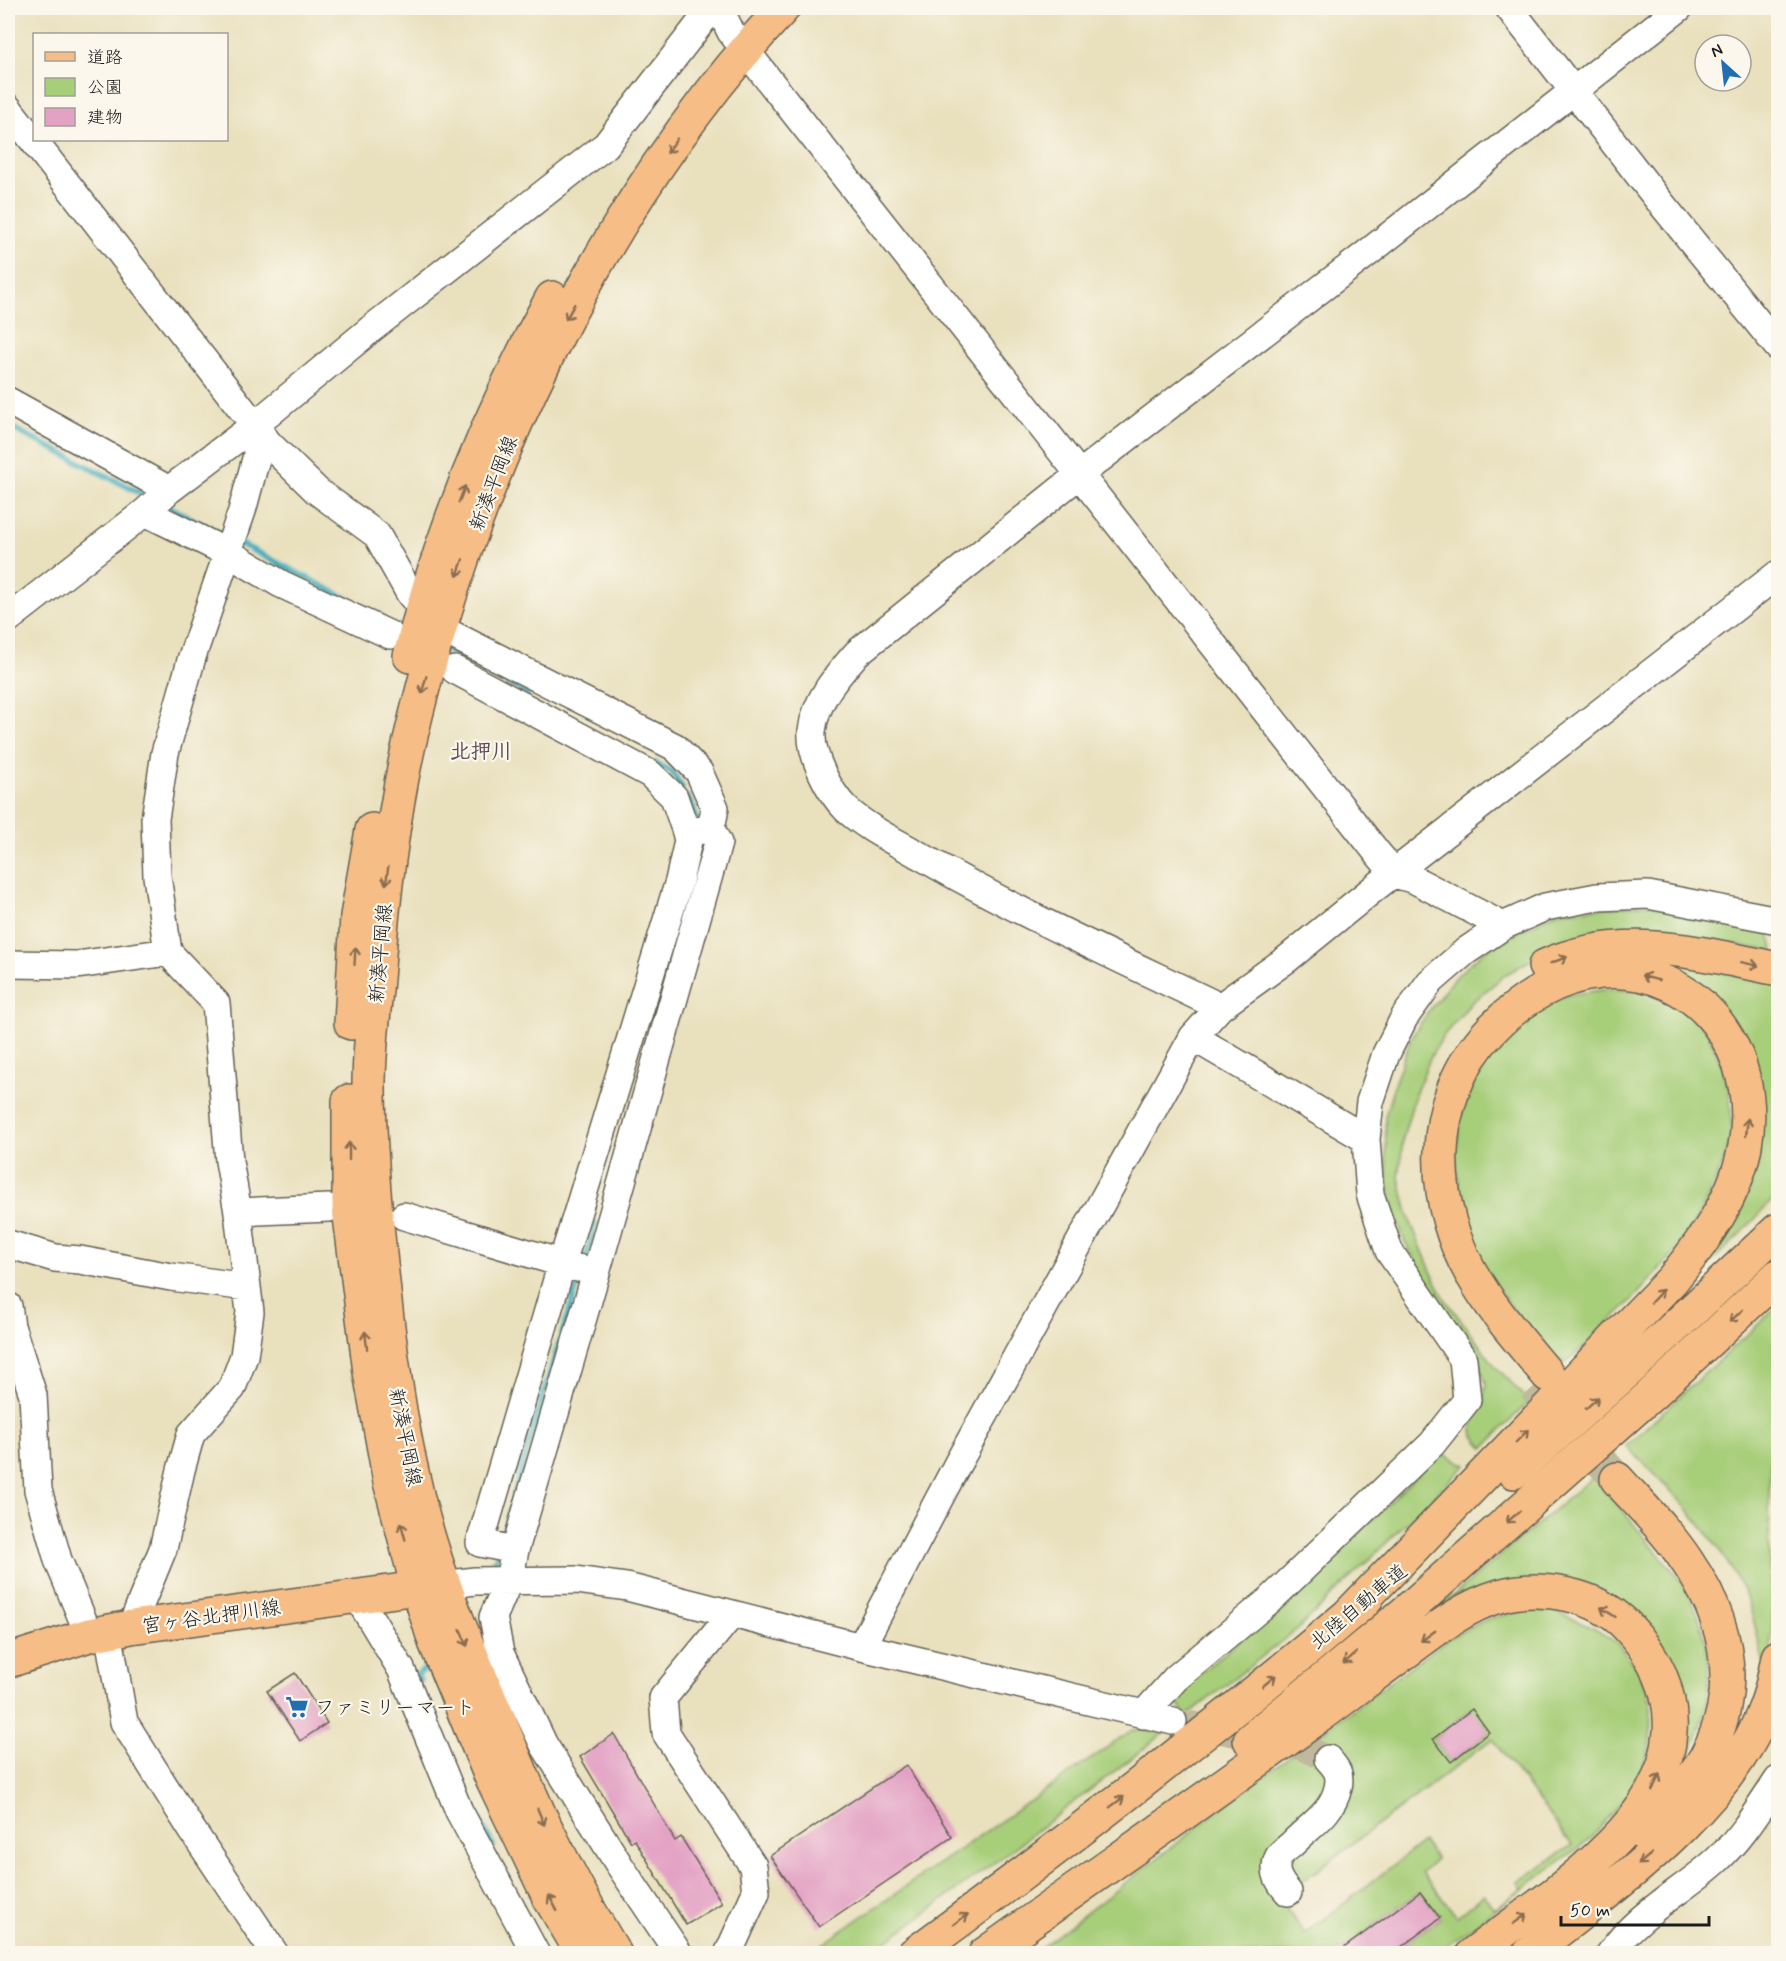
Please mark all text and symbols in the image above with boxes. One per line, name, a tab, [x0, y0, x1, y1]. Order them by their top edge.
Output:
legend	[33, 33, 228, 141]
north arrow	[1693, 33, 1753, 93]
text: N	[1707, 39, 1726, 63]
text: 道路	[87, 46, 123, 70]
text: 公園	[87, 76, 123, 100]
text: 建物	[87, 106, 123, 130]
one-way arrow	[666, 137, 678, 154]
one-way arrow	[564, 303, 575, 321]
street label: 新湊平岡線	[464, 432, 525, 535]
one-way arrow	[457, 486, 468, 504]
one-way arrow	[454, 558, 465, 577]
one-way arrow	[418, 675, 430, 694]
district label: 北押川	[450, 738, 513, 766]
one-way arrow	[382, 866, 393, 886]
street label: 新湊平岡線	[364, 902, 399, 1004]
one-way arrow	[350, 946, 361, 966]
one-way arrow	[1549, 954, 1568, 965]
one-way arrow	[1740, 958, 1759, 970]
one-way arrow	[1641, 971, 1660, 983]
one-way arrow	[1742, 1118, 1753, 1138]
one-way arrow	[343, 1141, 355, 1161]
one-way arrow	[1650, 1288, 1664, 1303]
one-way arrow	[1728, 1309, 1743, 1323]
one-way arrow	[360, 1331, 371, 1351]
street label: 新湊平岡線	[382, 1386, 427, 1489]
one-way arrow	[1584, 1396, 1599, 1410]
one-way arrow	[1514, 1429, 1528, 1444]
one-way arrow	[1506, 1510, 1521, 1524]
one-way arrow	[397, 1522, 409, 1541]
street label: 北陸自動車道	[1304, 1558, 1414, 1656]
street label: 宮ヶ谷北押川線	[140, 1594, 282, 1641]
one-way arrow	[1600, 1606, 1616, 1618]
one-way arrow	[459, 1628, 470, 1647]
one-way arrow	[1420, 1630, 1436, 1642]
one-way arrow	[1342, 1652, 1358, 1665]
one-way arrow	[1261, 1674, 1277, 1687]
supermarket icon: ファミリーマート	[284, 1694, 310, 1720]
place label: ファミリーマート	[315, 1695, 475, 1722]
one-way arrow	[1651, 1774, 1663, 1792]
one-way arrow	[1109, 1796, 1125, 1809]
one-way arrow	[536, 1807, 547, 1826]
one-way arrow	[1637, 1853, 1653, 1866]
scale bar	[1561, 1889, 1710, 1927]
one-way arrow	[547, 1895, 559, 1912]
text: 50 m	[1570, 1899, 1610, 1923]
one-way arrow	[1511, 1912, 1527, 1925]
one-way arrow	[952, 1913, 968, 1925]

